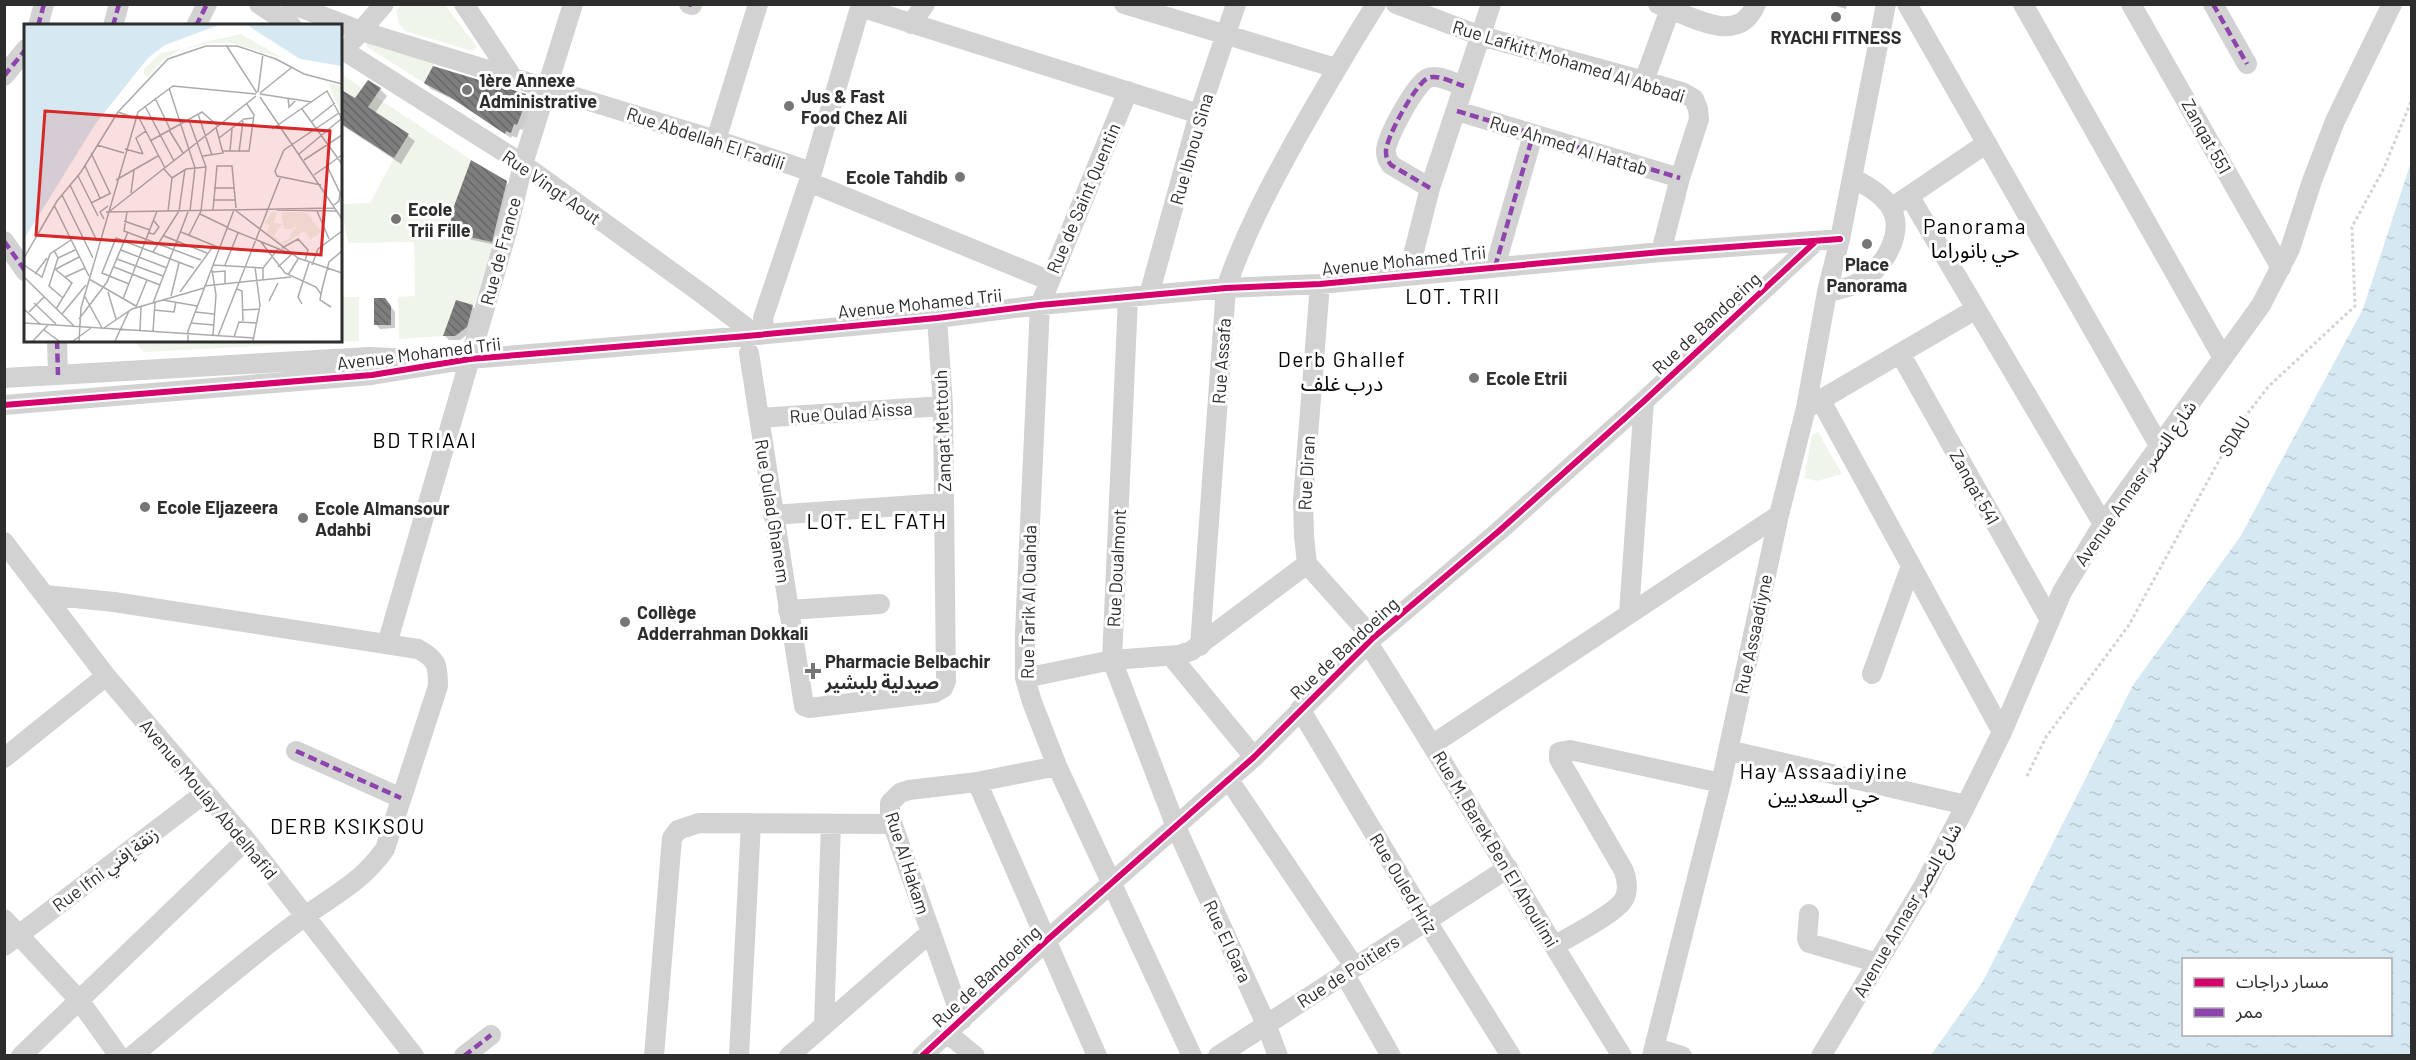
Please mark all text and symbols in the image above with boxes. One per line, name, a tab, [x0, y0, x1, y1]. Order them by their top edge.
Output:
marker: RYACHI FITNESS	[1829, 10, 1843, 24]
street label: Rue Lafkitt Mohamed Al Abbadi	[1450, 15, 1688, 107]
inset map	[24, 24, 342, 342]
place label: RYACHI FITNESS	[1771, 26, 1902, 48]
place label: 1ère Annexe Administrative	[479, 69, 597, 112]
marker: 1ère Annexe Administrative	[460, 83, 474, 97]
place label: Jus & Fast Food Chez Ali	[801, 85, 907, 128]
street label: Rue Ibnou Sina	[1165, 91, 1217, 207]
street label: Zanqat 551	[2177, 95, 2237, 177]
marker: Jus & Fast Food Chez Ali	[782, 99, 796, 113]
street label: Rue Abdellah El Fadili	[624, 102, 788, 174]
street label: Rue Ahmed Al Hattab	[1487, 111, 1651, 179]
street label: Rue de Saint Quentin	[1041, 120, 1125, 276]
street label: Rue Vingt Aout	[498, 145, 606, 229]
place label: Ecole Tahdib	[846, 166, 948, 188]
marker: Ecole Tahdib	[953, 170, 967, 184]
street label: Rue de France	[475, 195, 525, 307]
place label: Ecole Trii Fille	[408, 198, 471, 241]
marker: Ecole Trii Fille	[389, 212, 403, 226]
district label: Panorama حي بانوراما	[1923, 213, 2027, 266]
marker: Place Panorama	[1860, 237, 1874, 251]
street label: Avenue Mohamed Trii	[1321, 240, 1487, 280]
place label: Place Panorama	[1827, 253, 1907, 296]
street label: Rue de Bandoeing	[1647, 267, 1765, 379]
street label: Avenue Mohamed Trii	[837, 283, 1003, 323]
district label: LOT. TRII	[1405, 283, 1501, 308]
street label: Rue Assafa	[1207, 317, 1235, 405]
street label: Avenue Mohamed Trii	[336, 332, 502, 374]
district label: Derb Ghallef درب غلف	[1278, 346, 1406, 396]
place label: Ecole Etrii	[1486, 367, 1567, 389]
street label: Zanqat Mettouh	[929, 369, 955, 493]
marker: Ecole Etrii	[1467, 371, 1481, 385]
street label: Avenue Annasr شارع النصر	[2069, 396, 2204, 572]
street label: Rue Oulad Aissa	[789, 397, 913, 427]
street label: SDAU	[2213, 412, 2255, 460]
district label: BD TRIAAI	[372, 427, 478, 452]
street label: Rue Diran	[1293, 435, 1319, 511]
street label: Rue Oulad Ghanem	[751, 437, 795, 585]
street label: Zanqat 541	[1946, 446, 2004, 528]
place label: Ecole Eljazeera	[157, 496, 278, 518]
place label: Ecole Almansour Adahbi	[315, 497, 450, 540]
marker: Ecole Eljazeera	[138, 500, 152, 514]
district label: LOT. EL FATH	[807, 508, 947, 533]
street label: Rue Doualmont	[1102, 508, 1130, 628]
marker: Ecole Almansour Adahbi	[296, 511, 310, 525]
street label: Rue Tarik Al Ouahda	[1016, 525, 1040, 679]
street label: Rue Assaadiyne	[1730, 572, 1776, 696]
street label: Rue de Bandoeing	[1285, 592, 1403, 704]
place label: Collège Adderrahman Dokkali	[637, 601, 808, 644]
marker: Collège Adderrahman Dokkali	[618, 615, 632, 629]
place label: Pharmacie Belbachir صيدلية بلبشير	[824, 650, 990, 694]
marker: Pharmacie Belbachir صيدلية بلبشير	[806, 664, 820, 678]
street label: Avenue Moulay Abdelhafid	[136, 714, 282, 884]
street label: Rue M. Barek Ben El Ahoulimi	[1429, 747, 1563, 951]
district label: Hay Assaadiyine حي السعديين	[1739, 758, 1909, 811]
street label: Rue Al Hakam	[881, 809, 935, 917]
district label: DERB KSIKSOU	[270, 813, 426, 838]
street label: Avenue Annasr شارع النصر	[1848, 819, 1969, 1003]
street label: Rue Ifni زنقة إفني	[48, 822, 164, 918]
street label: Rue Ouled Hriz	[1366, 829, 1442, 937]
street label: Rue El Gara	[1199, 896, 1257, 986]
street label: Rue de Bandoeing	[927, 920, 1045, 1032]
street label: Rue de Poitiers	[1293, 930, 1403, 1012]
legend	[2182, 958, 2392, 1036]
text: مسار دراجات	[2236, 970, 2329, 993]
text: ممر	[2235, 1000, 2263, 1023]

